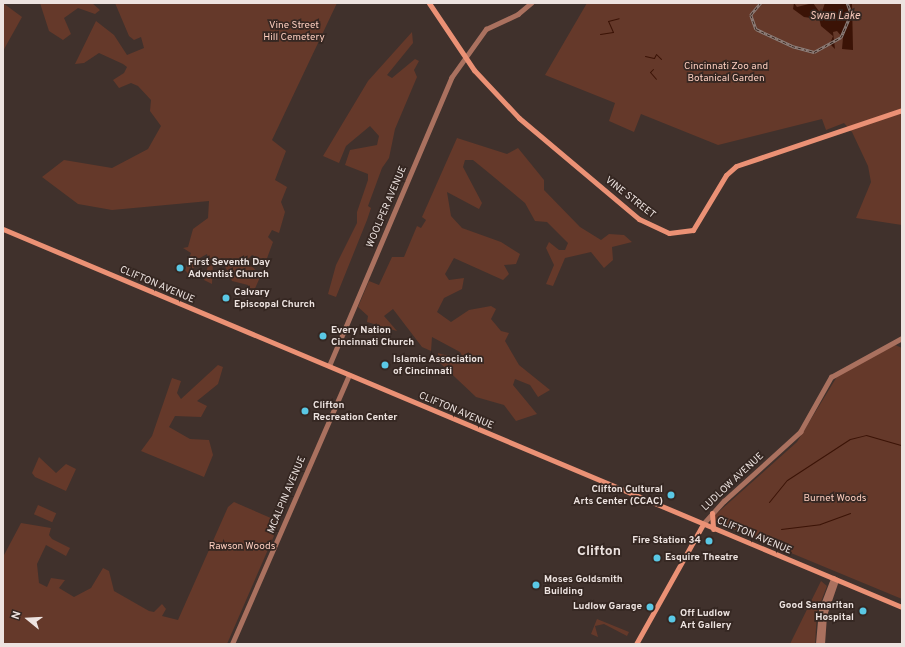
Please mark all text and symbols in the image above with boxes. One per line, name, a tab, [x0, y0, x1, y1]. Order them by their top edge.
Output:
water label: Swan Lake	[810, 9, 860, 23]
park label: Vine Street Hill Cemetery	[263, 19, 325, 42]
park label: Cincinnati Zoo and Botanical Garden	[684, 60, 768, 84]
street label: WOOLPER AVENUE	[364, 164, 410, 250]
street label: VINE STREET	[602, 175, 658, 221]
place label: First Seventh Day Adventist Church	[188, 256, 270, 280]
marker: First Seventh Day Adventist Church	[175, 263, 185, 273]
street label: CLIFTON AVENUE	[118, 264, 196, 306]
place label: Calvary Episcopal Church	[234, 286, 315, 310]
marker: Calvary Episcopal Church	[221, 293, 231, 303]
place label: Every Nation Cincinnati Church	[331, 324, 414, 348]
marker: Every Nation Cincinnati Church	[318, 331, 328, 341]
place label: Islamic Association of Cincinnati	[393, 353, 483, 376]
marker: Islamic Association of Cincinnati	[380, 360, 390, 370]
street label: CLIFTON AVENUE	[417, 390, 495, 432]
place label: Clifton Recreation Center	[313, 399, 397, 422]
marker: Clifton Recreation Center	[300, 406, 310, 416]
street label: LUDLOW AVENUE	[699, 450, 767, 514]
street label: MCALPIN AVENUE	[265, 454, 309, 536]
place label: Clifton Cultural Arts Center (CCAC)	[573, 483, 663, 506]
marker: Clifton Cultural Arts Center (CCAC)	[666, 490, 676, 500]
park label: Burnet Woods	[803, 493, 867, 505]
street label: CLIFTON AVENUE	[715, 515, 793, 557]
place label: Fire Station 34	[632, 535, 701, 547]
marker: Fire Station 34	[704, 536, 714, 546]
park label: Rawson Woods	[209, 541, 275, 553]
district label: Clifton	[577, 544, 621, 560]
place label: Esquire Theatre	[665, 552, 738, 564]
marker: Esquire Theatre	[652, 553, 662, 563]
place label: Moses Goldsmith Building	[544, 573, 623, 596]
marker: Moses Goldsmith Building	[531, 580, 541, 590]
north arrow	[8, 599, 48, 639]
place label: Good Samaritan Hospital	[779, 599, 854, 622]
place label: Ludlow Garage	[573, 601, 642, 613]
marker: Ludlow Garage	[645, 602, 655, 612]
marker: Good Samaritan Hospital	[857, 605, 869, 617]
place label: Off Ludlow Art Gallery	[680, 607, 732, 630]
text: N	[9, 609, 24, 621]
marker: Off Ludlow Art Gallery	[667, 614, 677, 624]

